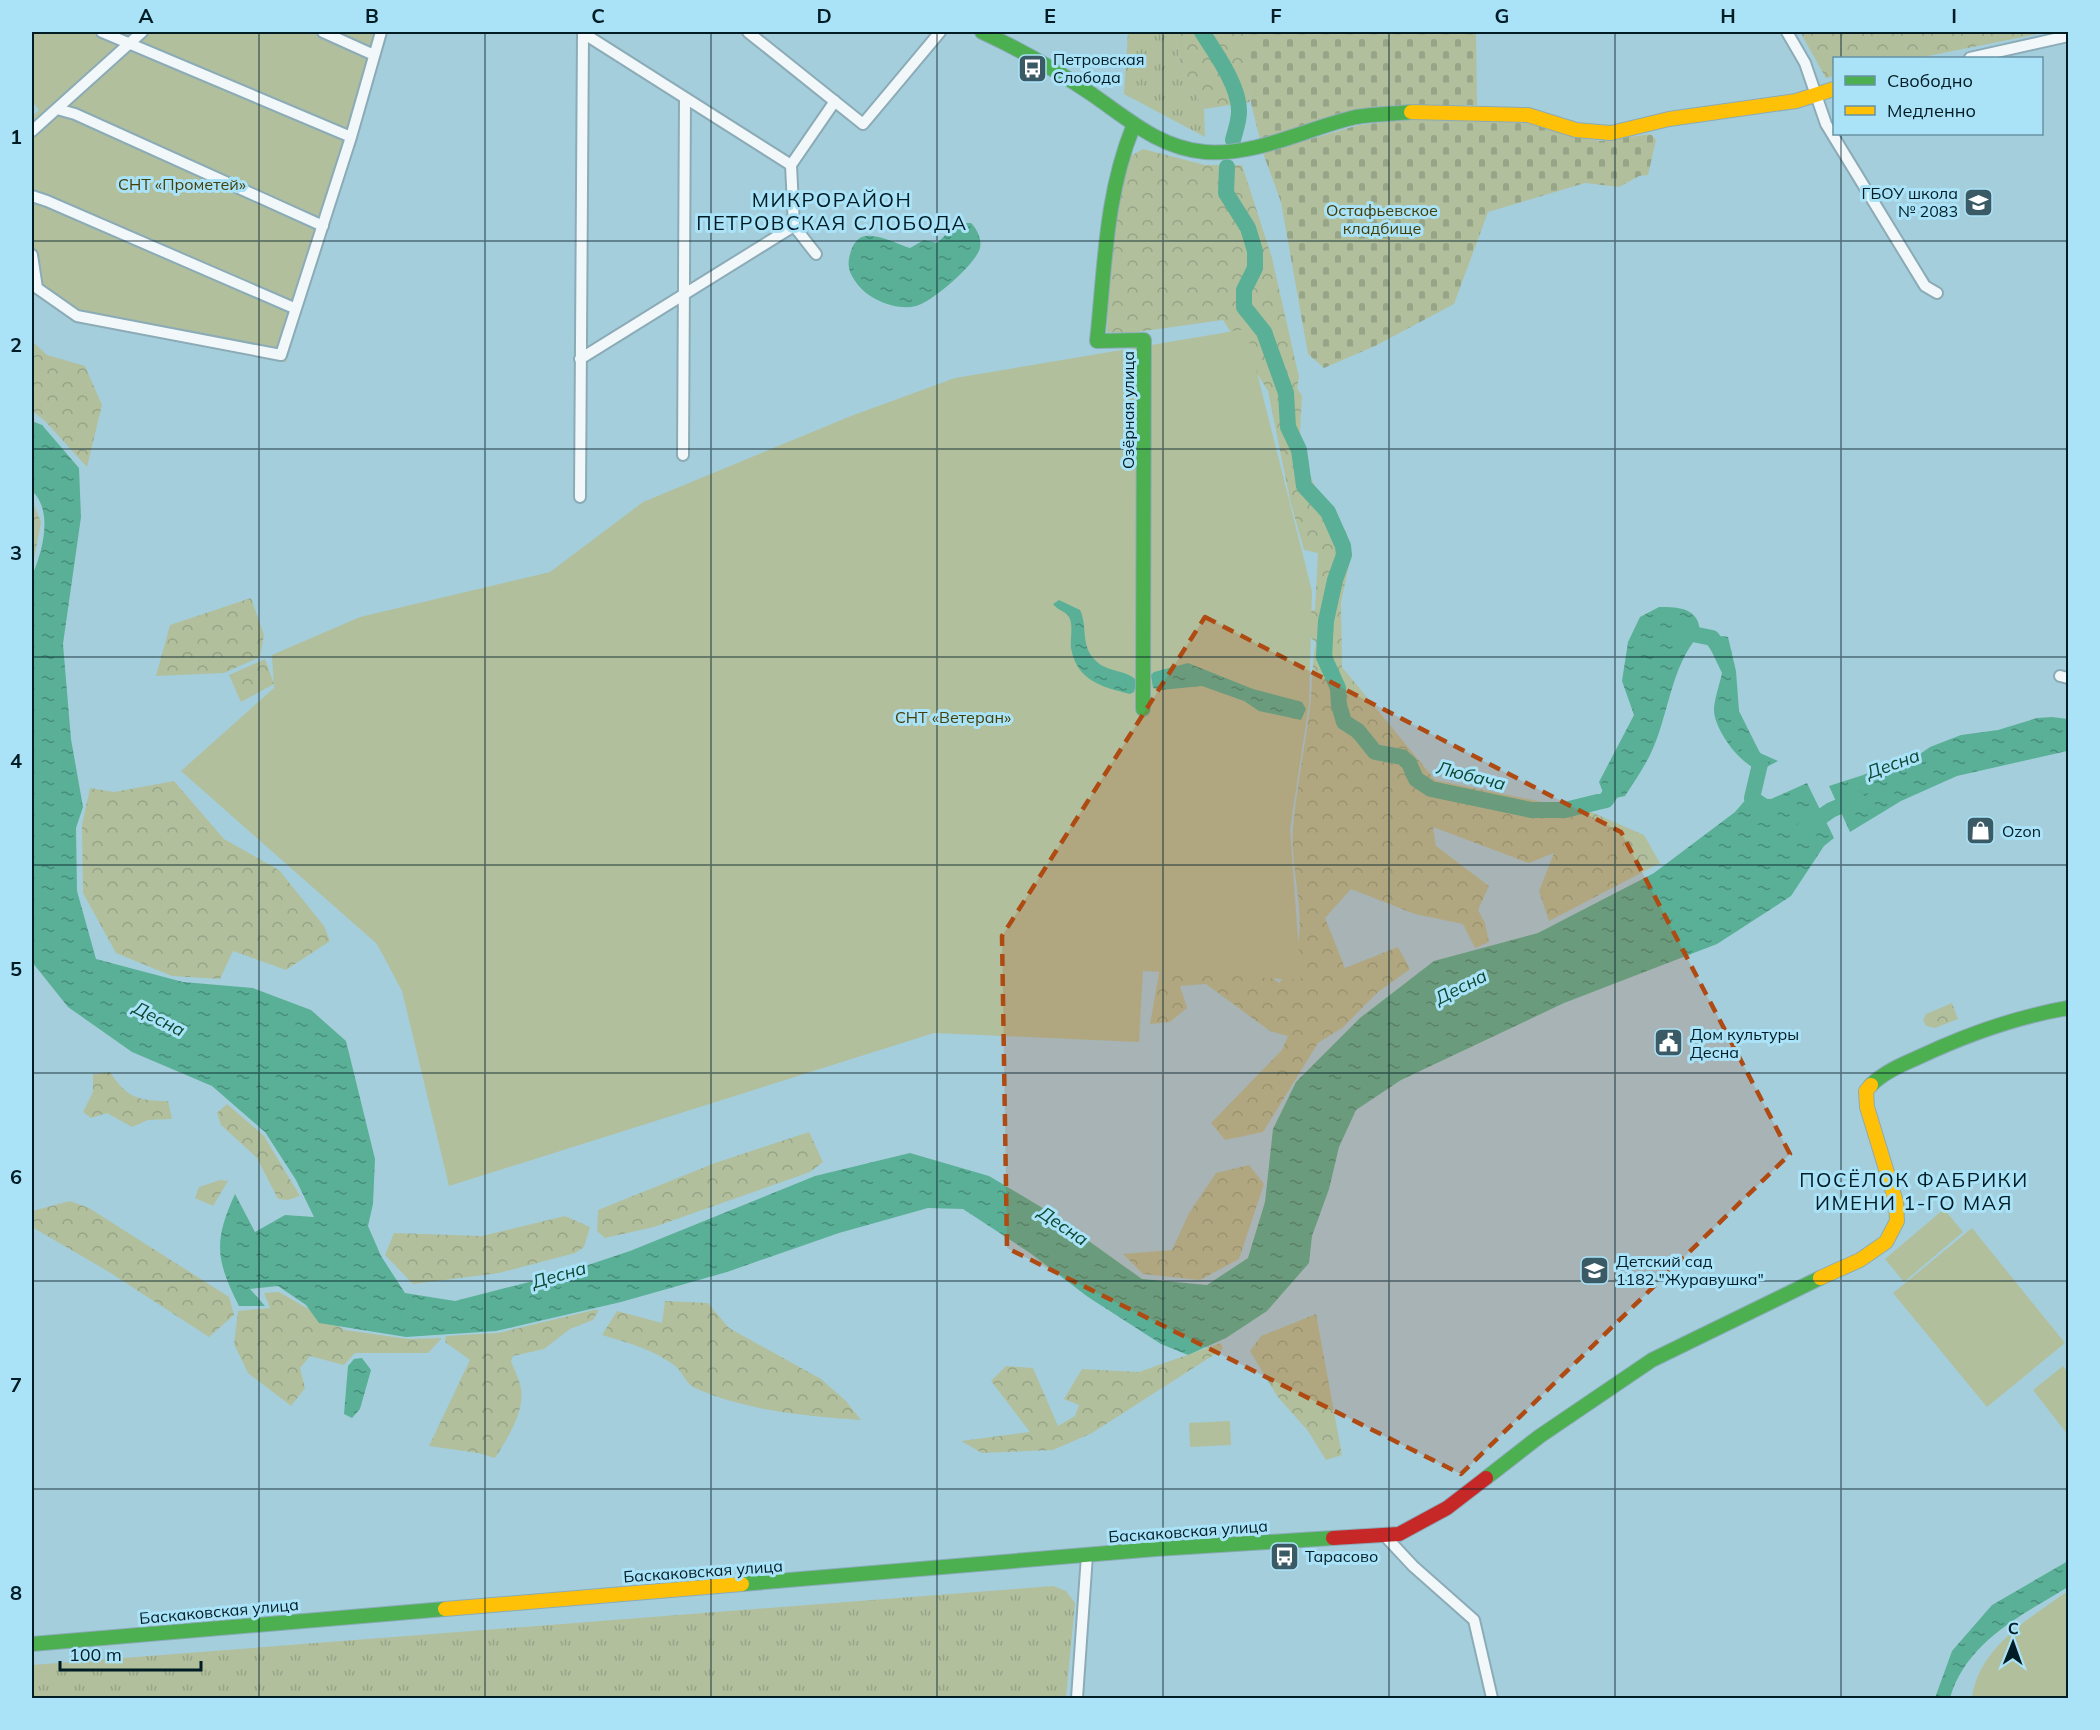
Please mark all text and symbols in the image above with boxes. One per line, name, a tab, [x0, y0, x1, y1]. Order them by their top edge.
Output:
text: A	[139, 3, 154, 28]
text: B	[365, 3, 379, 28]
text: C	[591, 3, 605, 28]
text: D	[816, 3, 832, 28]
text: E	[1044, 3, 1056, 28]
text: F	[1270, 3, 1282, 28]
text: G	[1495, 3, 1509, 28]
text: H	[1720, 3, 1736, 28]
text: I	[1951, 3, 1957, 28]
place label: Петровская Слобода	[1053, 49, 1145, 87]
bus stop icon: Петровская Слобода	[1016, 52, 1048, 84]
legend	[1833, 57, 2043, 135]
text: Свободно	[1887, 69, 1973, 92]
text: Медленно	[1887, 99, 1976, 122]
text: 1	[10, 124, 22, 149]
park label: СНТ «Прометей»	[118, 174, 246, 194]
place label: ГБОУ школа № 2083	[1861, 183, 1958, 221]
school or university icon: ГБОУ школа № 2083	[1963, 186, 1995, 218]
district label: МИКРОРАЙОН ПЕТРОВСКАЯ СЛОБОДА	[696, 187, 968, 235]
park label: Остафьевское кладбище	[1326, 200, 1438, 238]
text: 2	[10, 332, 22, 357]
street label: Озёрная улица	[1118, 351, 1138, 469]
text: 3	[10, 540, 22, 565]
park label: СНТ «Ветеран»	[895, 707, 1011, 727]
water label: Десна	[1862, 743, 1923, 784]
text: 4	[10, 748, 22, 773]
water label: Любача	[1433, 756, 1508, 795]
shop icon: Ozon	[1965, 815, 1997, 847]
place label: Ozon	[2002, 821, 2041, 841]
text: 5	[10, 956, 22, 981]
water label: Десна	[1430, 964, 1491, 1010]
water label: Десна	[129, 995, 189, 1041]
place label: Дом культуры Десна	[1690, 1024, 1799, 1062]
public building icon: Дом культуры Десна	[1653, 1027, 1685, 1059]
text: 6	[10, 1164, 22, 1189]
district label: ПОСЁЛОК ФАБРИКИ ИМЕНИ 1-ГО МАЯ	[1799, 1167, 2029, 1215]
water label: Десна	[1033, 1200, 1093, 1251]
place label: Детский сад 1182 "Журавушка"	[1616, 1251, 1764, 1289]
school or university icon: Детский сад 1182 "Журавушка"	[1579, 1254, 1611, 1286]
water label: Десна	[528, 1256, 589, 1293]
text: 7	[10, 1372, 22, 1397]
street label: Баскаковская улица	[1108, 1515, 1268, 1547]
bus stop icon: Тарасово	[1268, 1540, 1300, 1572]
place label: Тарасово	[1305, 1546, 1378, 1566]
street label: Баскаковская улица	[623, 1555, 783, 1587]
text: 8	[10, 1580, 22, 1605]
street label: Баскаковская улица	[138, 1594, 300, 1628]
north arrow	[1983, 1613, 2043, 1673]
text: С	[2008, 1618, 2019, 1638]
scale bar	[60, 1634, 201, 1672]
text: 100 m	[69, 1643, 122, 1666]

